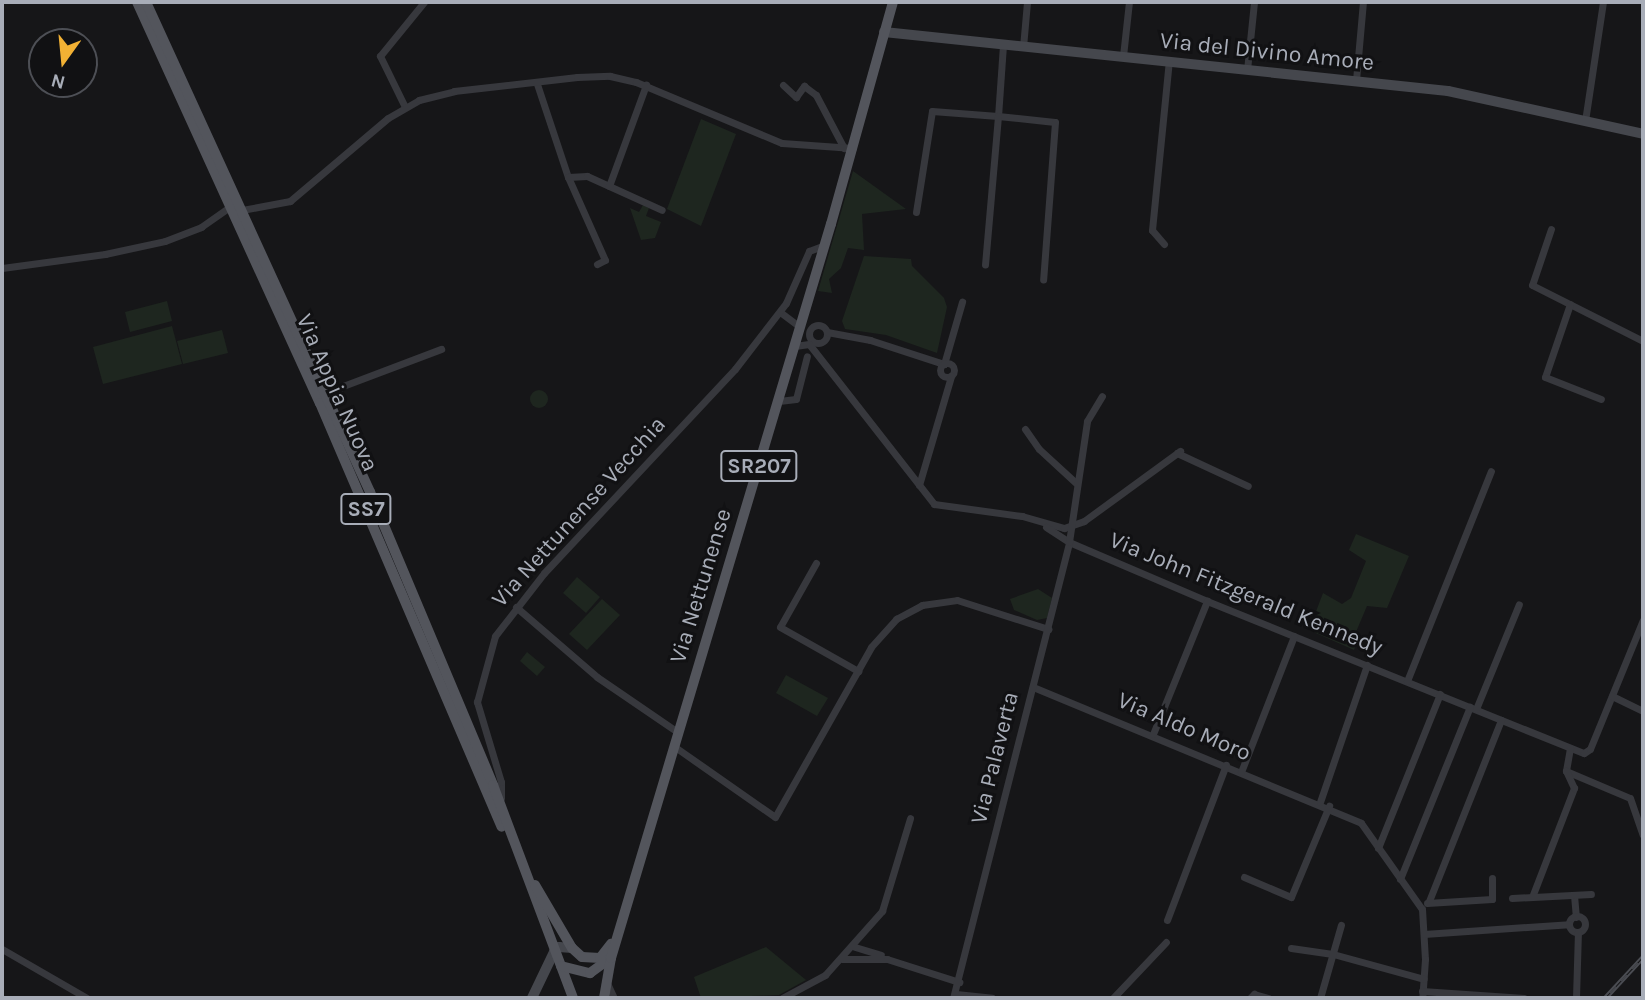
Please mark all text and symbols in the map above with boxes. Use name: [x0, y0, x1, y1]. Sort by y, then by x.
street label: Via del Divino Amore: [1159, 27, 1375, 77]
north arrow: [28, 28, 98, 98]
text: N: [49, 69, 68, 94]
street label: Via Appia Nuova: [290, 310, 384, 476]
street label: Via Nettunense Vecchia: [486, 411, 672, 613]
road number: SR207: [719, 448, 799, 484]
road number: SS7: [340, 491, 392, 526]
street label: Via Nettunense: [664, 505, 738, 667]
street label: Via John Fitzgerald Kennedy: [1105, 526, 1387, 662]
street label: Via Aldo Moro: [1113, 687, 1255, 767]
street label: Via Palaverta: [965, 689, 1025, 827]

